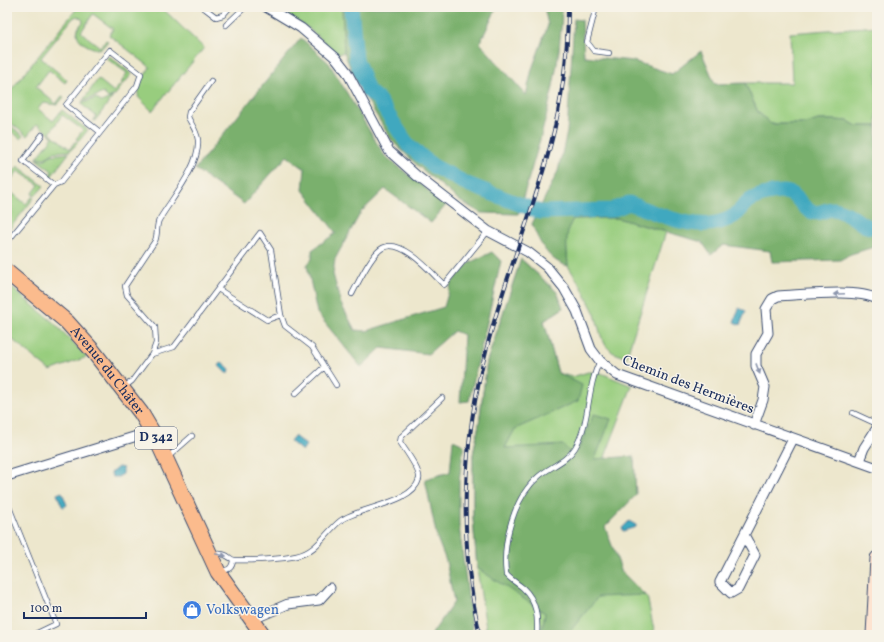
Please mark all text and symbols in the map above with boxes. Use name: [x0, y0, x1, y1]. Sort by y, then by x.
one-way arrow: [832, 291, 845, 297]
street label: Avenue du Châter: [66, 322, 149, 419]
street label: Chemin des Hermières: [619, 351, 757, 419]
one-way arrow: [755, 364, 761, 376]
road number: D 342: [135, 427, 177, 449]
one-way arrow: [215, 553, 228, 559]
scale bar: [24, 594, 146, 620]
shop icon: Volkswagen: [181, 599, 203, 621]
text: 100 m: [30, 601, 63, 617]
place label: Volkswagen: [206, 601, 279, 620]

